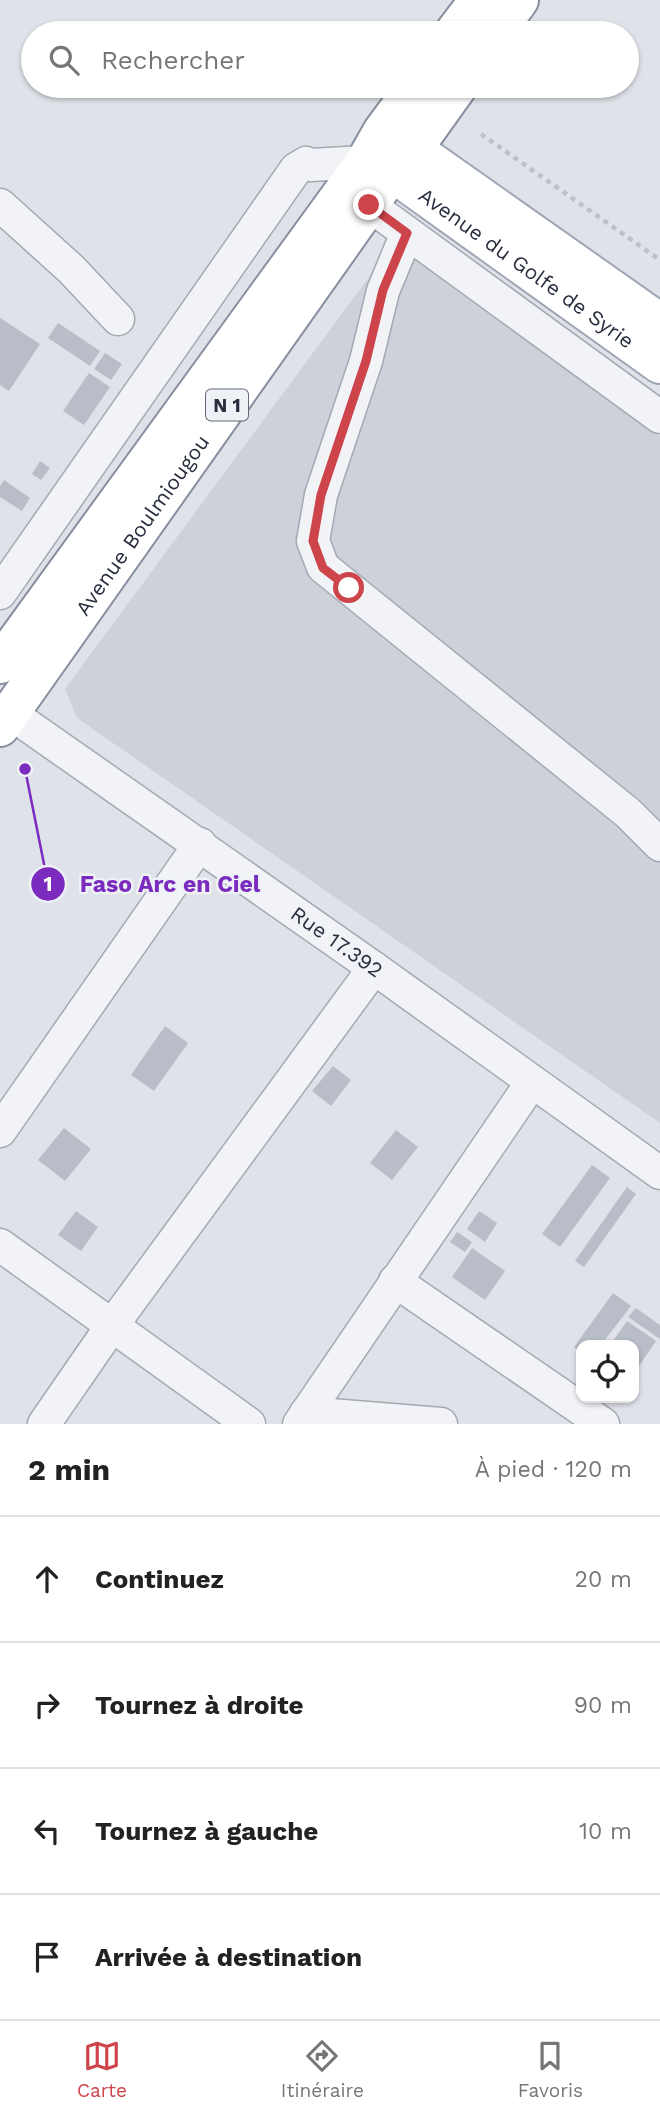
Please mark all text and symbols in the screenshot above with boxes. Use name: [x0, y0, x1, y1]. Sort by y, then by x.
search box: [21, 21, 639, 98]
icon: search: [45, 41, 83, 79]
text: Rechercher: [101, 45, 245, 75]
street label: Avenue du Golfe de Syrie: [414, 182, 639, 353]
route end: [353, 189, 384, 220]
road number: N 1: [206, 390, 248, 420]
street label: Avenue Boulmiougou: [70, 430, 214, 620]
route start: [333, 572, 364, 603]
callout: Faso Arc en Ciel: [31, 862, 275, 906]
text: 1: [43, 871, 53, 896]
text: Faso Arc en Ciel: [80, 871, 261, 898]
street label: Rue 17.392: [286, 901, 388, 982]
map controls: [576, 1340, 639, 1403]
button: locate: [576, 1340, 639, 1403]
text: 2 min: [28, 1452, 110, 1487]
text: À pied · 120 m: [475, 1456, 632, 1483]
icon: ahead: [28, 1560, 66, 1598]
text: Continuez: [95, 1564, 224, 1594]
text: 20 m: [575, 1566, 632, 1593]
icon: right: [28, 1686, 66, 1724]
text: Tournez à droite: [95, 1690, 304, 1720]
text: 90 m: [574, 1692, 632, 1719]
icon: left: [28, 1812, 66, 1850]
text: Tournez à gauche: [95, 1816, 318, 1846]
text: 10 m: [579, 1818, 632, 1845]
icon: arrive: [28, 1938, 66, 1976]
text: Arrivée à destination: [95, 1942, 362, 1972]
tab: Carte: [77, 2037, 127, 2102]
tab: Itinéraire: [281, 2037, 364, 2102]
tab: Favoris: [518, 2037, 583, 2102]

